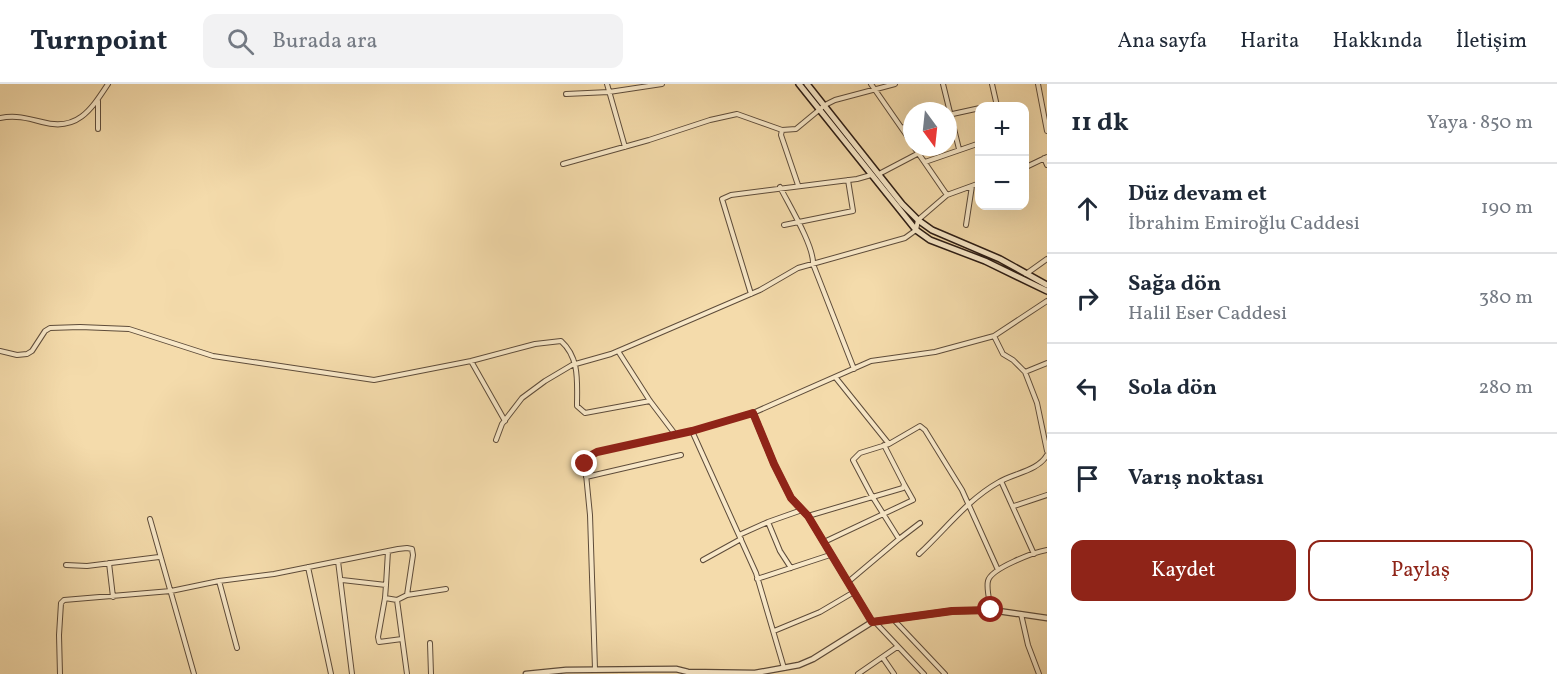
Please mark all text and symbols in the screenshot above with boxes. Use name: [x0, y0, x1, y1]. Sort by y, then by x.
search box: [203, 14, 623, 68]
text: Turnpoint: [30, 22, 167, 61]
icon: search: [224, 25, 257, 58]
text: Burada ara: [272, 26, 377, 57]
text: Ana sayfa: [1117, 27, 1207, 56]
text: Harita: [1240, 27, 1299, 56]
text: Hakkında: [1332, 27, 1423, 56]
text: İletişim: [1456, 27, 1527, 56]
north arrow: [903, 102, 957, 156]
map controls: [975, 102, 1029, 210]
button: +: [975, 102, 1029, 156]
text: 11 dk: [1071, 105, 1129, 141]
text: Yaya · 850 m: [1427, 109, 1533, 137]
button: −: [975, 156, 1029, 210]
text: Düz devam et: [1128, 179, 1267, 210]
icon: ahead: [1071, 192, 1104, 225]
text: 190 m: [1481, 194, 1533, 222]
text: İbrahim Emiroğlu Caddesi: [1128, 210, 1360, 238]
text: Sağa dön: [1128, 269, 1221, 300]
icon: right: [1071, 282, 1104, 315]
text: 380 m: [1479, 284, 1533, 312]
text: Halil Eser Caddesi: [1128, 300, 1287, 328]
icon: left: [1071, 372, 1104, 405]
text: Sola dön: [1128, 373, 1217, 404]
text: 280 m: [1478, 374, 1533, 402]
route end: [571, 450, 597, 476]
icon: arrive: [1071, 462, 1104, 495]
text: Varış noktası: [1128, 463, 1264, 494]
button: Kaydet: [1071, 540, 1296, 601]
button: Paylaş: [1308, 540, 1533, 601]
route start: [977, 596, 1003, 622]

